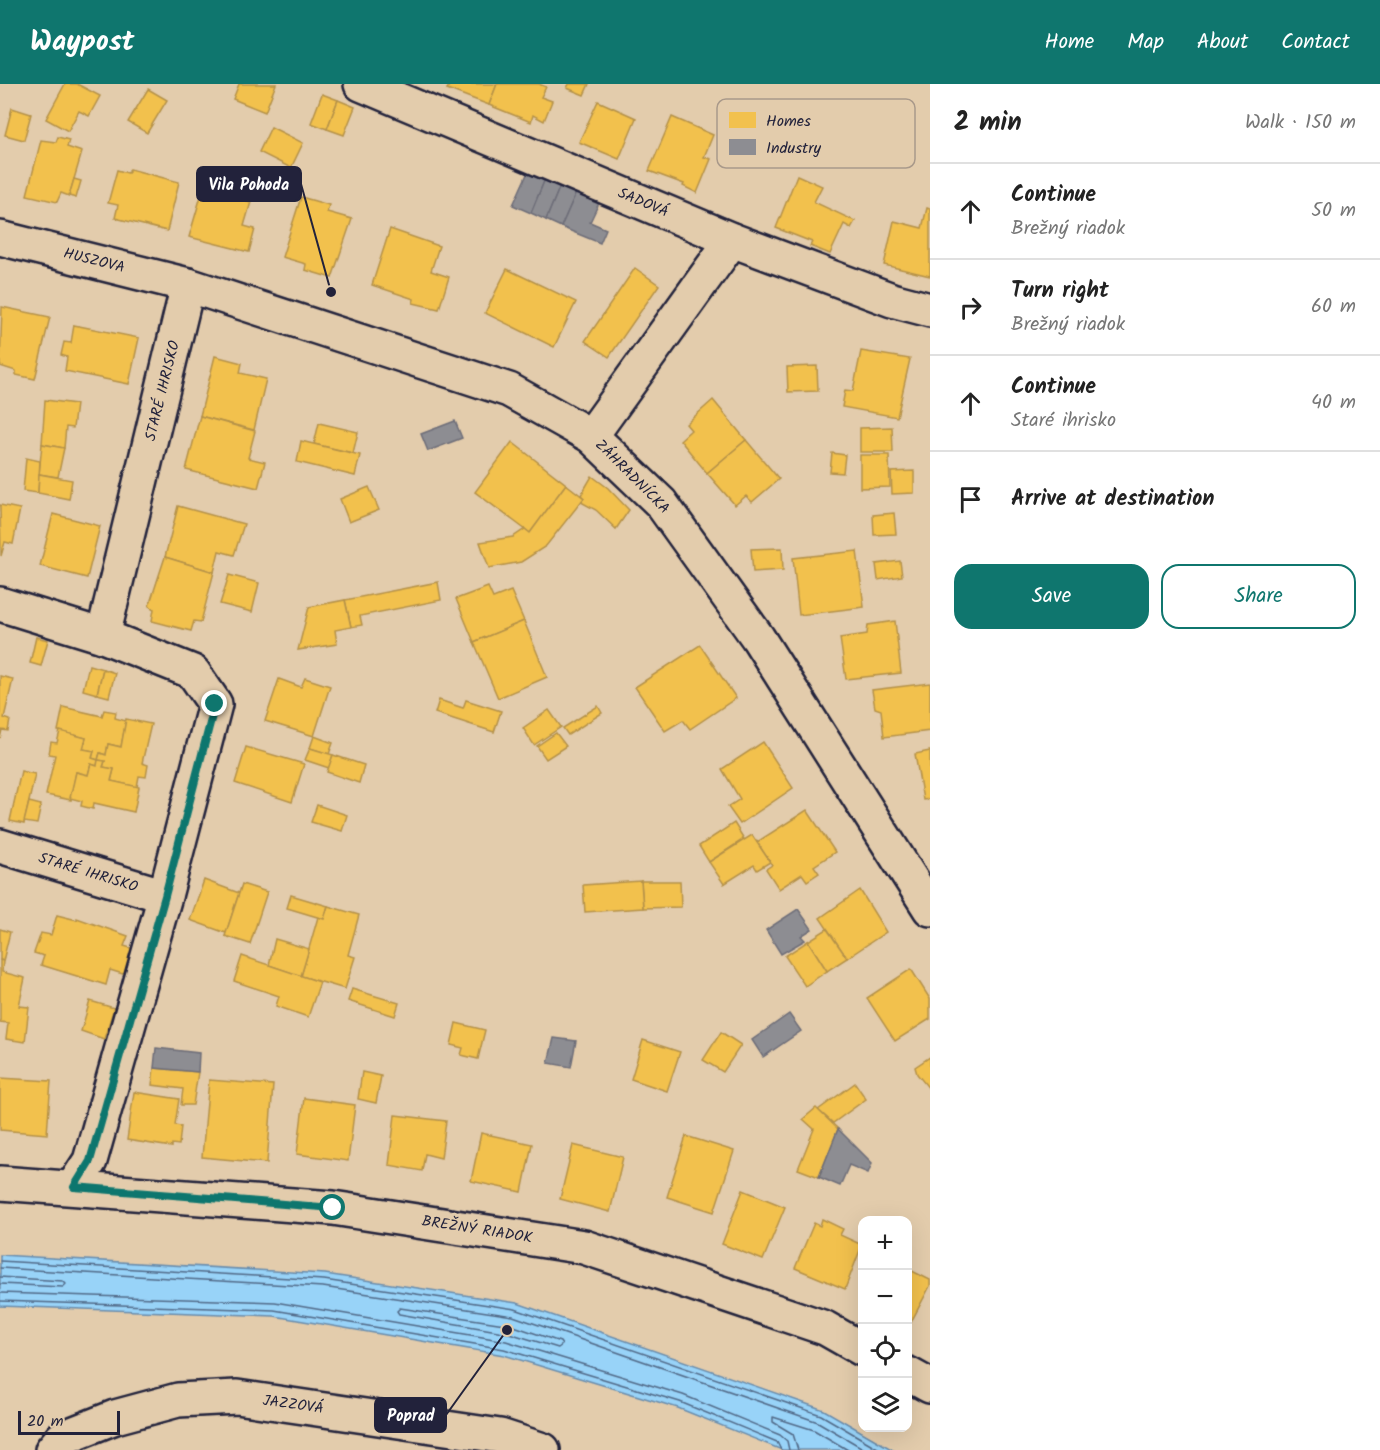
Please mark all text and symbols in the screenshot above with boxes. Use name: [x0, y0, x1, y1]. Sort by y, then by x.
text: Waypost: [30, 20, 134, 65]
text: Home: [1045, 26, 1094, 59]
text: Map: [1127, 26, 1164, 59]
text: About: [1197, 26, 1248, 59]
text: Contact: [1281, 26, 1350, 59]
legend: [717, 99, 915, 168]
text: 2 min: [954, 102, 1022, 144]
text: Walk · 150 m: [1245, 107, 1356, 139]
text: Homes: [766, 109, 811, 134]
text: Industry: [766, 136, 821, 161]
callout: Vila Pohoda: [197, 167, 301, 201]
text: Vila Pohoda: [209, 173, 289, 198]
text: Continue: [1011, 178, 1096, 213]
street label: SADOVÁ: [614, 182, 672, 224]
icon: ahead: [954, 195, 987, 228]
text: 50 m: [1311, 195, 1356, 227]
text: Brežný riadok: [1011, 213, 1125, 245]
street label: HUSZOVA: [61, 242, 127, 280]
text: Turn right: [1011, 274, 1109, 309]
icon: right: [954, 291, 987, 324]
text: 60 m: [1311, 291, 1356, 323]
text: Brežný riadok: [1011, 309, 1125, 341]
street label: STARÉ IHRISKO: [139, 338, 187, 444]
text: Continue: [1011, 370, 1096, 405]
icon: ahead: [954, 387, 987, 420]
text: 40 m: [1311, 387, 1356, 419]
text: Staré ihrisko: [1011, 405, 1116, 437]
street label: ZÁHRADNÍCKA: [589, 434, 675, 520]
text: Arrive at destination: [1011, 482, 1214, 517]
icon: arrive: [954, 483, 987, 516]
button: Save: [954, 564, 1149, 629]
button: Share: [1161, 564, 1356, 629]
route end: [201, 690, 227, 716]
street label: STARÉ IHRISKO: [35, 846, 141, 900]
route start: [319, 1194, 345, 1220]
street label: BREŽNÝ RIADOK: [420, 1209, 534, 1251]
map controls: [858, 1216, 912, 1432]
button: +: [858, 1216, 912, 1270]
button: −: [858, 1270, 912, 1324]
button: locate: [858, 1324, 912, 1378]
button: layers: [858, 1378, 912, 1432]
street label: JAZZOVÁ: [261, 1389, 325, 1421]
callout: Poprad: [375, 1398, 446, 1432]
text: Poprad: [387, 1404, 435, 1429]
scale bar: [18, 1408, 120, 1436]
text: 20 m: [27, 1409, 63, 1434]

